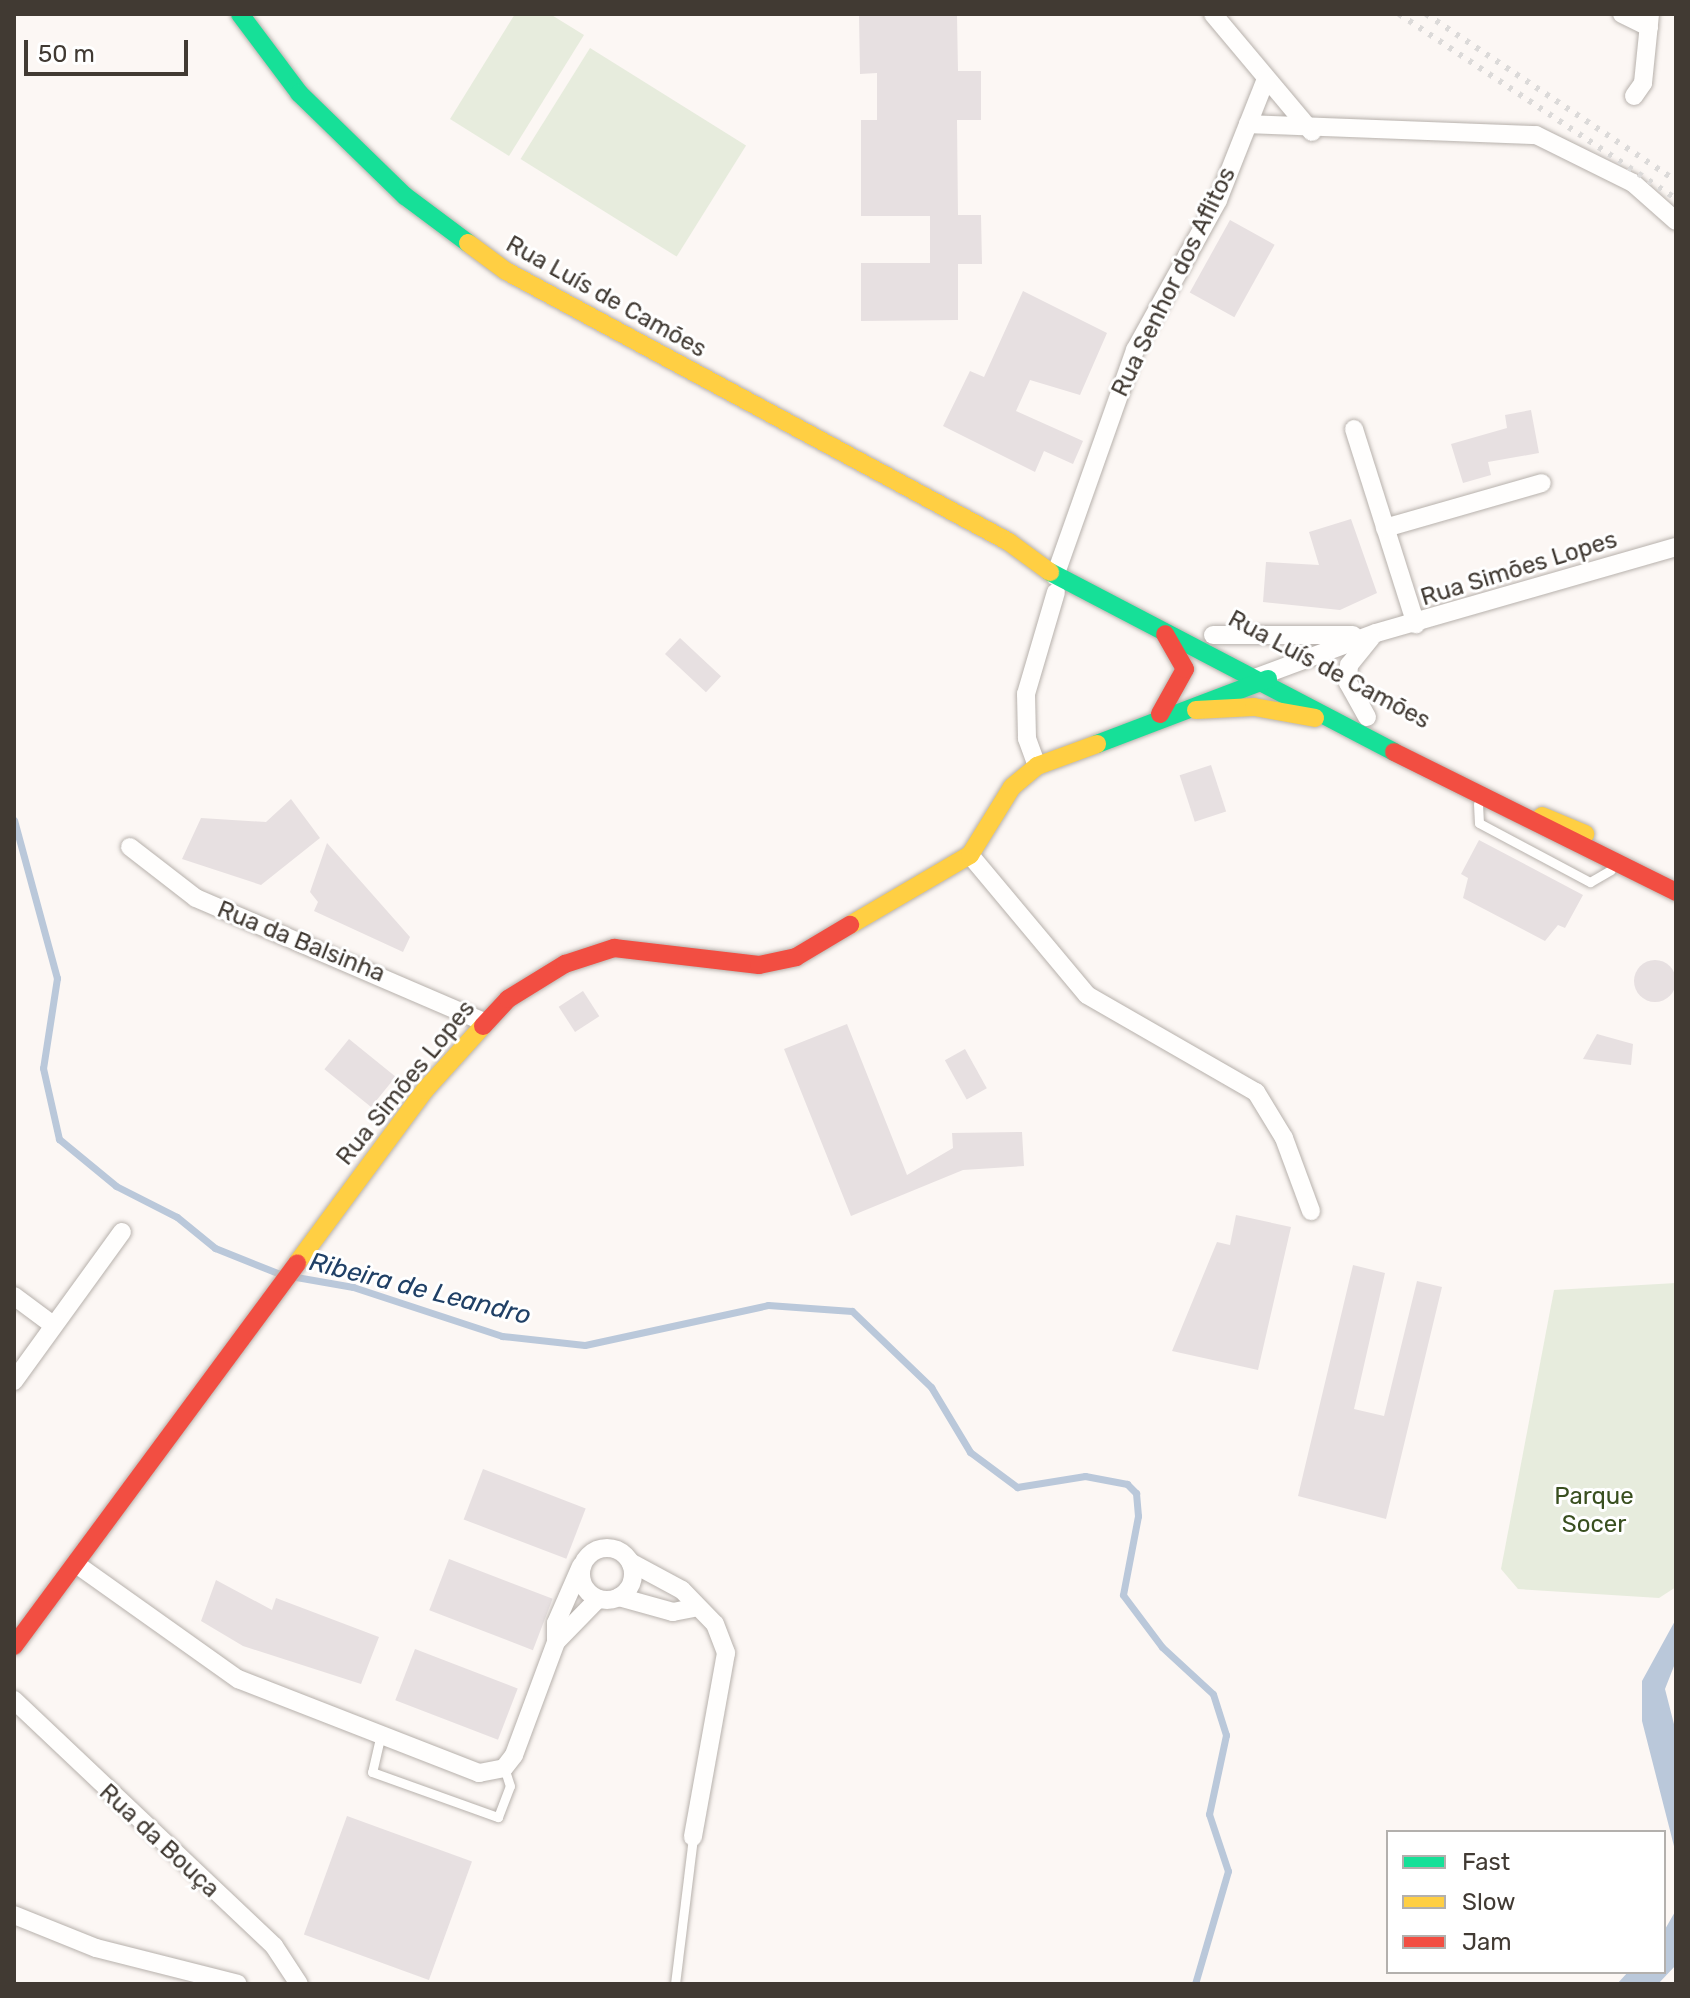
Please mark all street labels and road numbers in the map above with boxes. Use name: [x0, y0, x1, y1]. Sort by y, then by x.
street label: Rua Senhor dos Aflitos: [1106, 162, 1242, 402]
street label: Rua Luís de Camões: [501, 230, 711, 364]
street label: Rua Simões Lopes: [1417, 525, 1621, 613]
street label: Rua Luís de Camões: [1223, 605, 1435, 735]
street label: Rua da Balsinha: [213, 895, 389, 989]
street label: Rua Simões Lopes: [331, 995, 481, 1171]
street label: Rua da Bouça: [93, 1778, 225, 1904]

